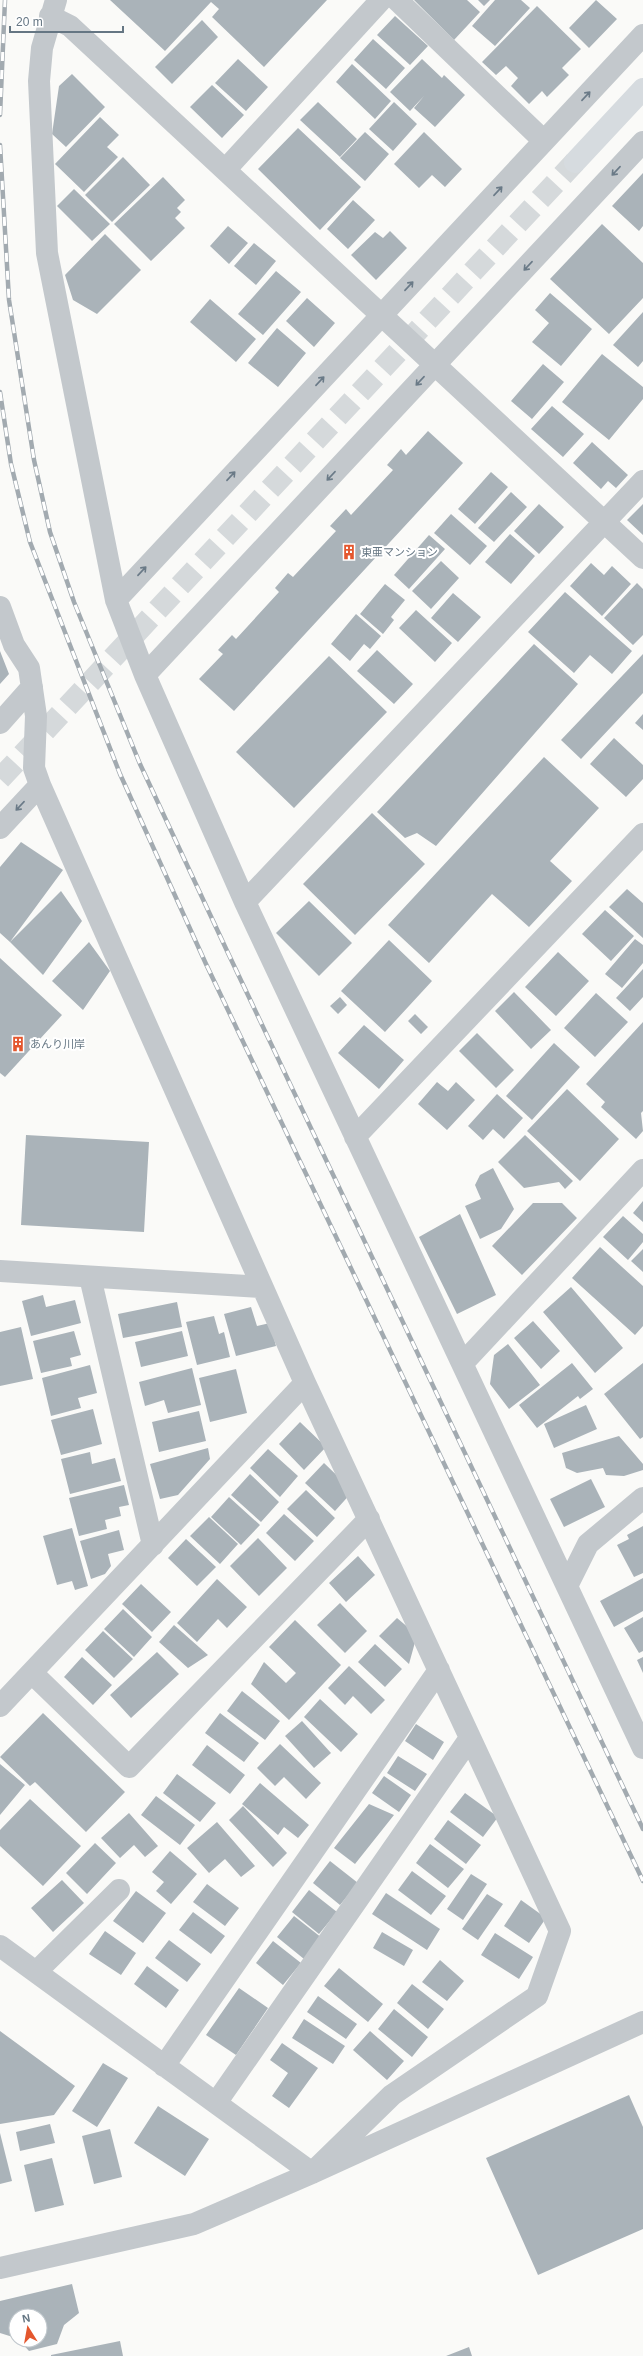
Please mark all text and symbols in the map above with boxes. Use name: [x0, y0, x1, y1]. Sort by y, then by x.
scale bar: [10, 8, 123, 34]
text: 20 m: [16, 15, 43, 29]
one-way arrow: [582, 91, 591, 101]
one-way arrow: [612, 166, 621, 176]
one-way arrow: [493, 186, 503, 196]
one-way arrow: [523, 261, 532, 271]
one-way arrow: [404, 281, 414, 291]
one-way arrow: [315, 376, 324, 386]
one-way arrow: [415, 376, 424, 386]
one-way arrow: [226, 471, 236, 481]
one-way arrow: [326, 471, 336, 481]
building icon: 東亜マンション: [340, 543, 358, 561]
place label: 東亜マンション: [361, 546, 438, 558]
one-way arrow: [138, 566, 147, 576]
one-way arrow: [15, 801, 25, 811]
building icon: あんり川岸: [9, 1035, 27, 1053]
place label: あんり川岸: [30, 1038, 85, 1050]
north arrow: [8, 2308, 48, 2348]
text: N: [21, 2312, 31, 2325]

